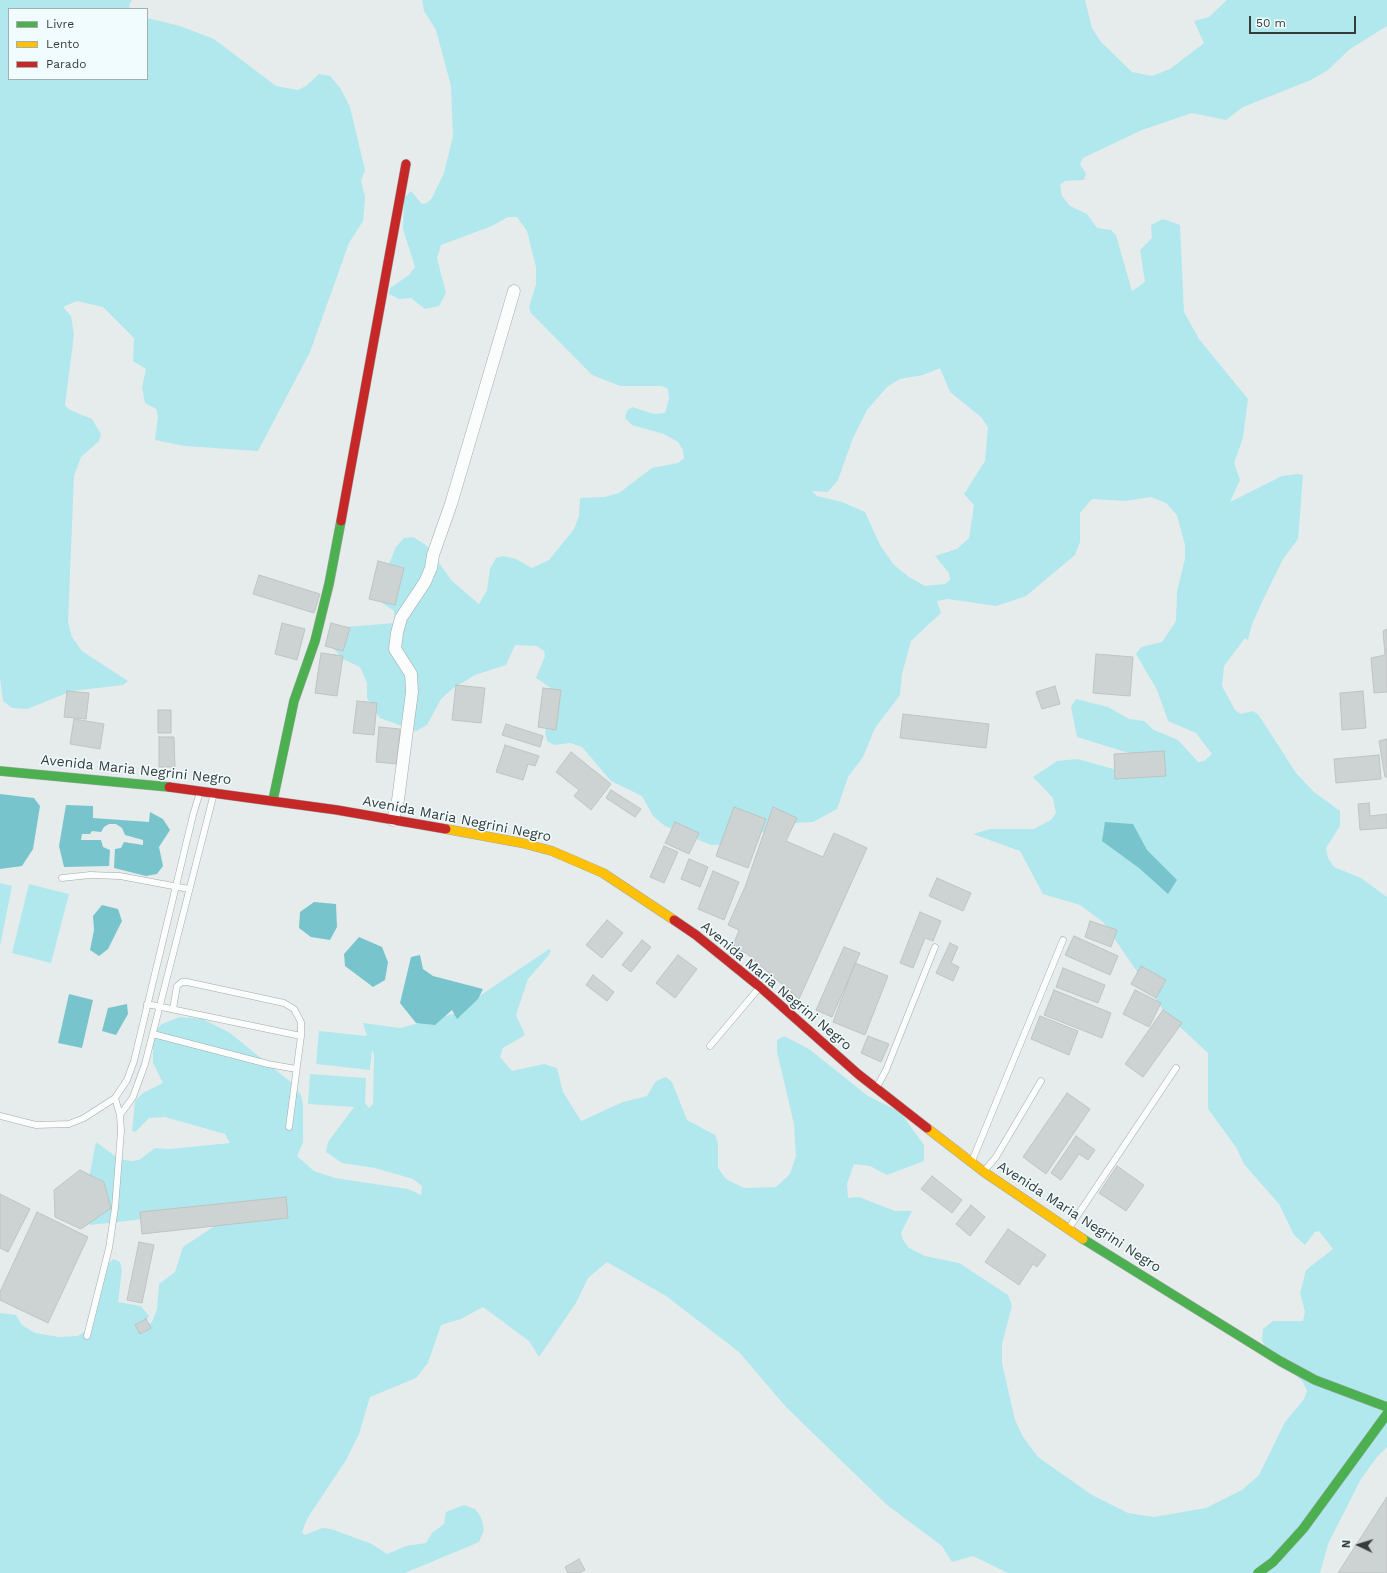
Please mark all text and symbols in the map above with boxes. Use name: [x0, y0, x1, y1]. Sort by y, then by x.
legend: [8, 8, 148, 80]
scale bar: [1251, 8, 1358, 34]
text: 50 m: [1256, 16, 1286, 30]
text: Livre: [46, 17, 74, 31]
text: Lento: [46, 37, 80, 51]
text: Parado: [46, 57, 86, 71]
street label: Avenida Maria Negrini Negro: [40, 752, 232, 788]
street label: Avenida Maria Negrini Negro: [361, 792, 553, 846]
street label: Avenida Maria Negrini Negro: [697, 918, 855, 1054]
street label: Avenida Maria Negrini Negro: [994, 1158, 1164, 1276]
north arrow: [1339, 1525, 1379, 1565]
text: N: [1340, 1540, 1353, 1549]

